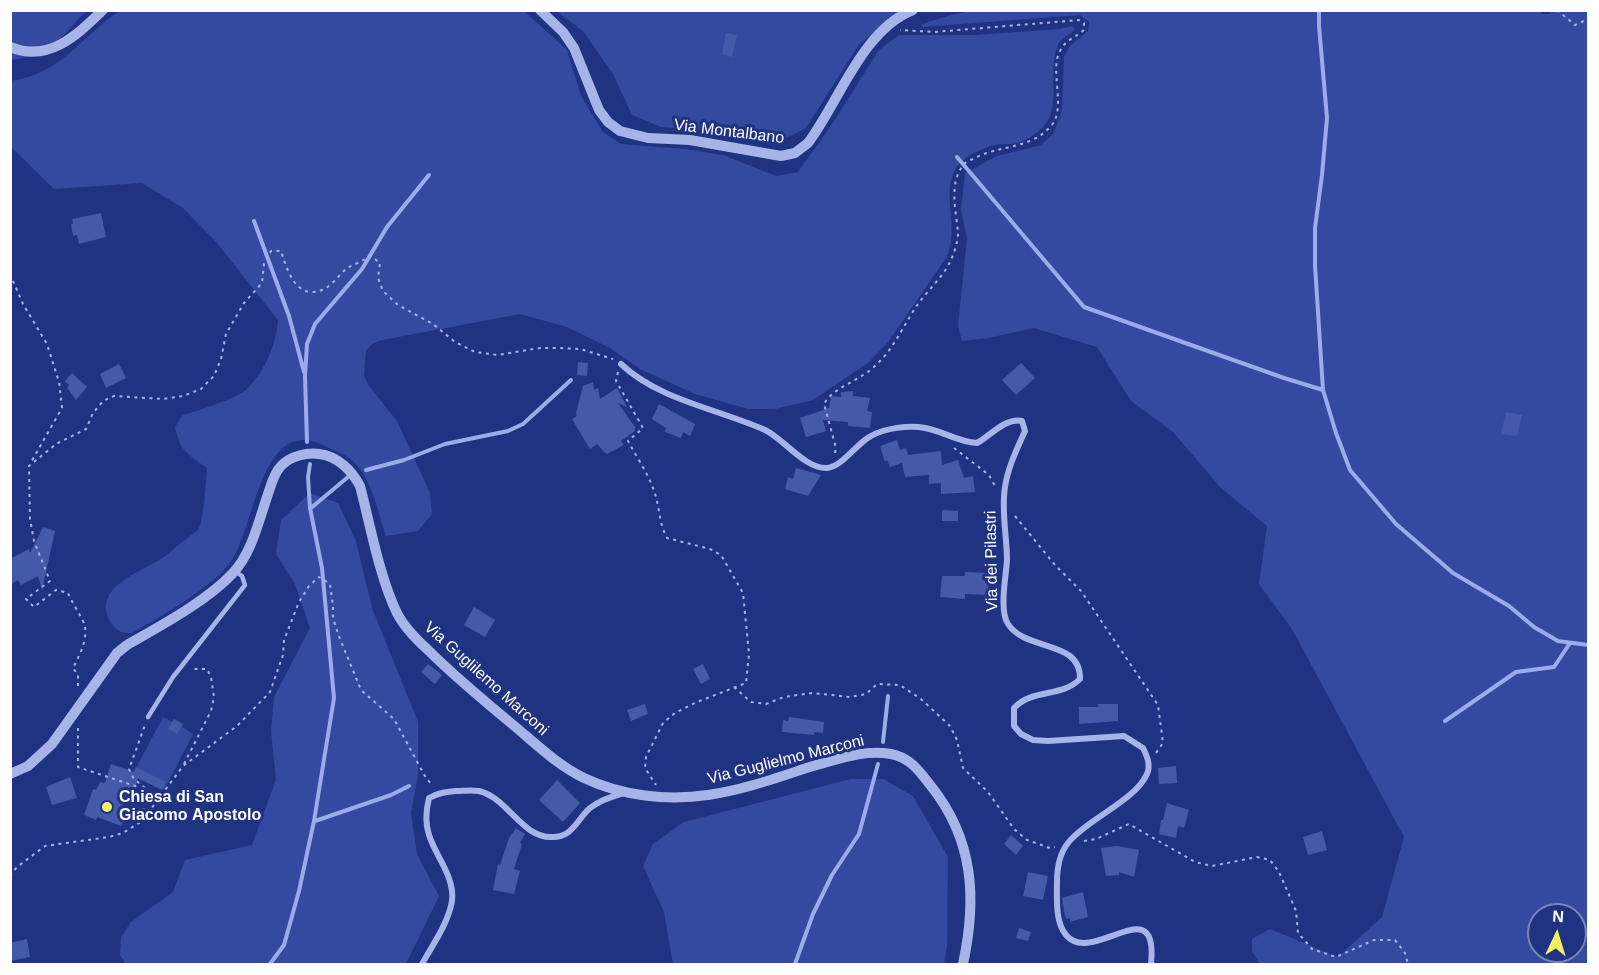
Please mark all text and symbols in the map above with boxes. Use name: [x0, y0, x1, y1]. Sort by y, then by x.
street label: Via Montalbano: [673, 116, 785, 148]
street label: Via dei Pilastri: [982, 510, 1002, 612]
street label: Via Guglilemo Marconi: [420, 618, 552, 740]
street label: Via Guglielmo Marconi: [706, 731, 866, 789]
place label: Chiesa di San Giacomo Apostolo: [119, 788, 261, 826]
marker: Chiesa di San Giacomo Apostolo: [100, 800, 114, 814]
north arrow: [1527, 903, 1587, 963]
text: N: [1552, 908, 1565, 925]

